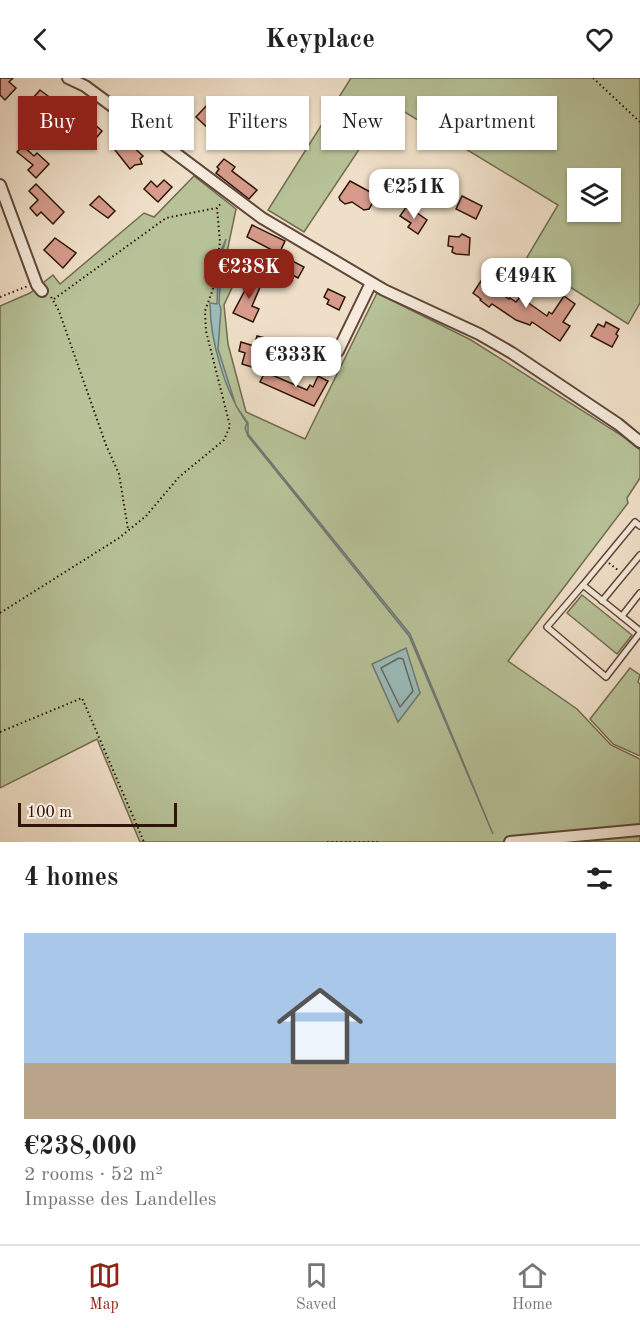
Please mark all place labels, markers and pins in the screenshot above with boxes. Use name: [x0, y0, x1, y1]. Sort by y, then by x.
pin: €251K: [372, 169, 456, 220]
pin: €238K: [207, 249, 291, 300]
pin: €494K: [484, 258, 568, 309]
pin: €333K: [254, 337, 338, 388]

